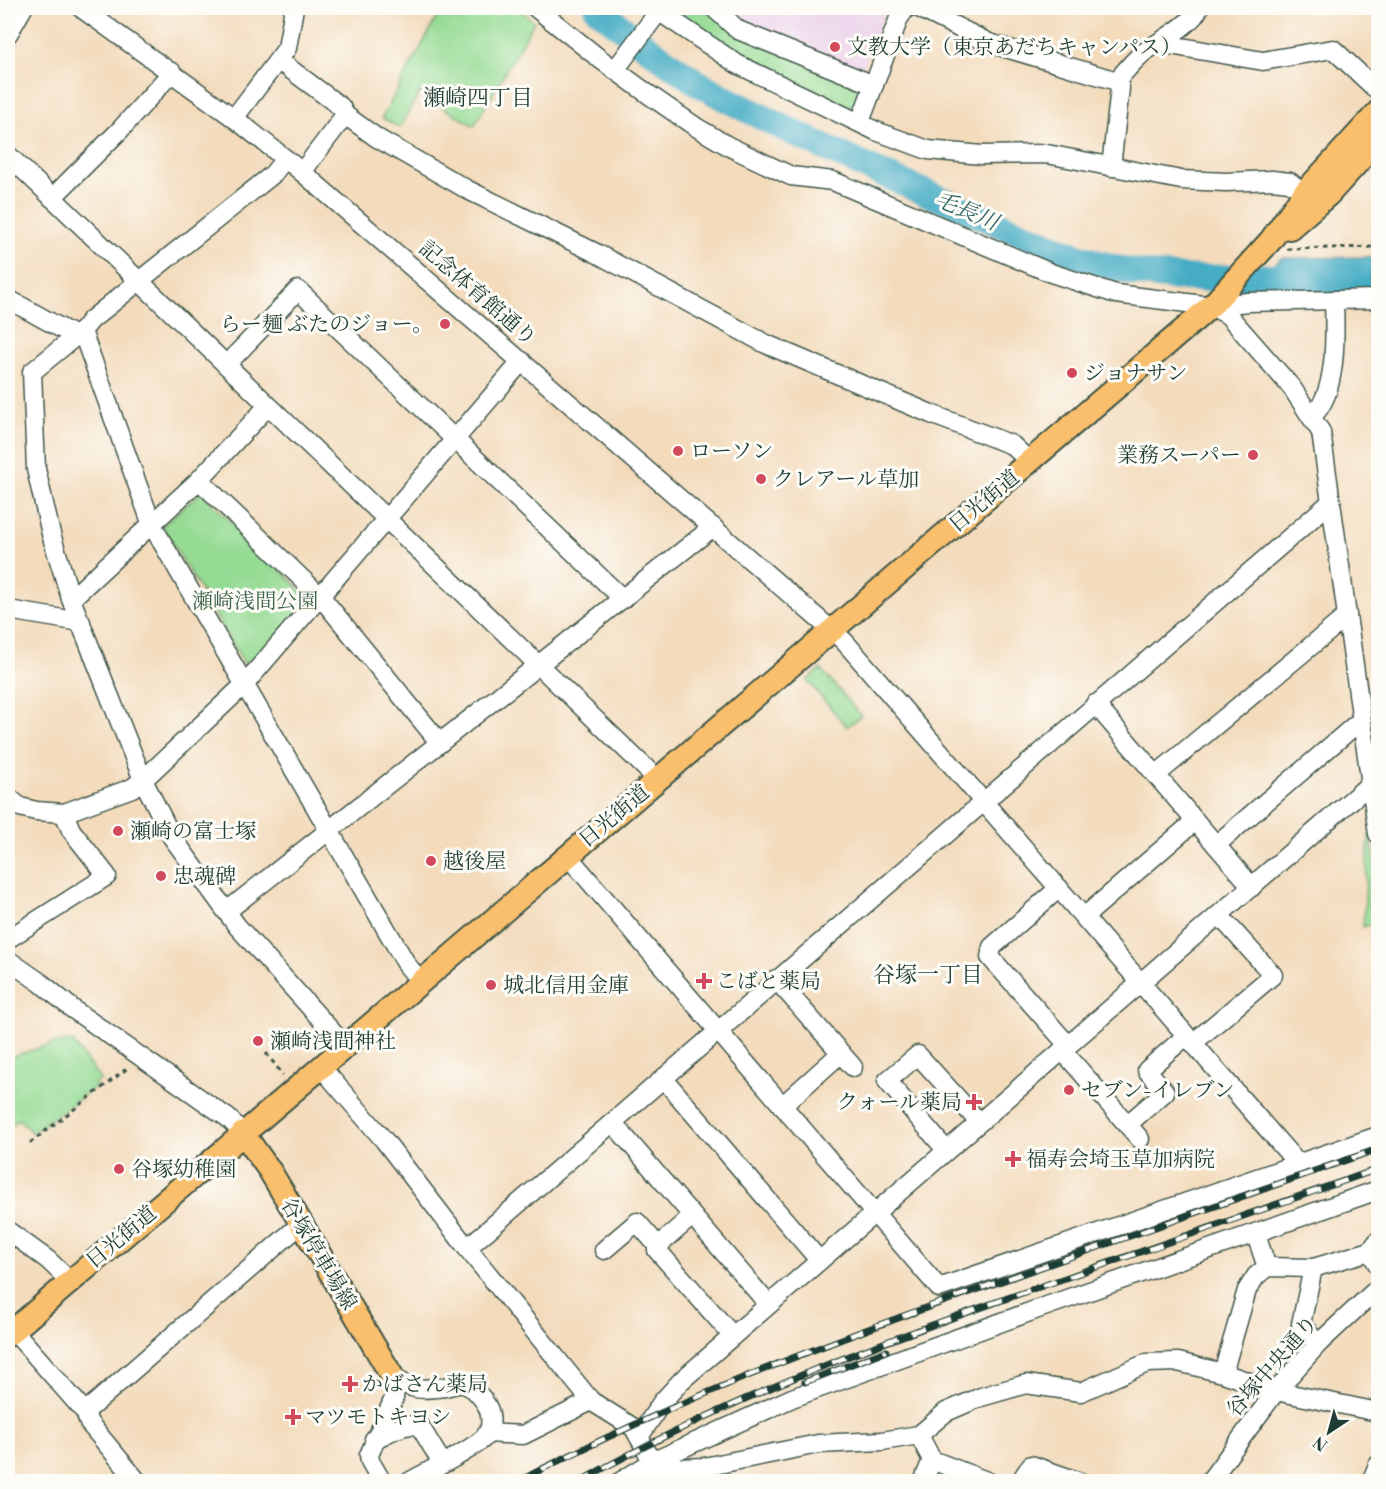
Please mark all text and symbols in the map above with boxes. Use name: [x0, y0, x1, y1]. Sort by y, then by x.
place label: 文教大学（東京あだちキャンパス）: [847, 35, 1182, 61]
marker: 文教大学（東京あだちキャンパス）: [828, 40, 842, 54]
district label: 瀬崎四丁目: [423, 85, 533, 112]
water label: 毛長川: [931, 186, 1004, 237]
street label: 記念体育館通り: [413, 236, 541, 352]
place label: らー麺 ぶたのジョー。: [220, 312, 433, 338]
marker: らー麺 ぶたのジョー。: [438, 317, 452, 331]
place label: ジョナサン: [1084, 361, 1188, 387]
marker: ジョナサン: [1065, 366, 1079, 380]
place label: ローソン: [690, 439, 773, 465]
place label: 業務スーパー: [1117, 443, 1241, 469]
marker: ローソン: [671, 444, 685, 458]
marker: 業務スーパー: [1246, 448, 1260, 462]
street label: 日光街道: [944, 465, 1025, 539]
place label: クレアール草加: [773, 467, 919, 493]
marker: クレアール草加: [754, 472, 768, 486]
park label: 瀬崎浅間公園: [192, 589, 318, 615]
street label: 日光街道: [574, 780, 655, 854]
place label: 瀬崎の富士塚: [130, 819, 256, 845]
marker: 瀬崎の富士塚: [111, 824, 125, 838]
place label: 越後屋: [443, 849, 506, 875]
marker: 越後屋: [424, 854, 438, 868]
place label: 忠魂碑: [173, 864, 236, 890]
marker: 忠魂碑: [154, 869, 168, 883]
district label: 谷塚一丁目: [873, 962, 983, 989]
place label: こばと薬局: [716, 969, 821, 995]
place label: 城北信用金庫: [503, 973, 629, 999]
marker: こばと薬局: [697, 974, 711, 988]
marker: 城北信用金庫: [484, 978, 498, 992]
place label: 瀬崎浅間神社: [270, 1029, 396, 1055]
marker: 瀬崎浅間神社: [251, 1034, 265, 1048]
place label: セブン-イレブン: [1081, 1078, 1235, 1104]
marker: セブン-イレブン: [1062, 1083, 1076, 1097]
place label: クォール薬局: [837, 1090, 962, 1116]
marker: クォール薬局: [967, 1095, 981, 1109]
place label: 福寿会埼玉草加病院: [1026, 1147, 1215, 1173]
marker: 福寿会埼玉草加病院: [1004, 1150, 1022, 1168]
place label: 谷塚幼稚園: [131, 1157, 236, 1183]
marker: 谷塚幼稚園: [112, 1162, 126, 1176]
street label: 谷塚停車場線: [275, 1194, 362, 1315]
street label: 日光街道: [81, 1201, 162, 1275]
street label: 谷塚中央通り: [1222, 1311, 1324, 1423]
place label: かばさん薬局: [362, 1372, 488, 1398]
marker: かばさん薬局: [343, 1377, 357, 1391]
north arrow: [1299, 1402, 1359, 1462]
place label: マツモトキヨシ: [305, 1405, 451, 1431]
marker: マツモトキヨシ: [286, 1410, 300, 1424]
text: N: [1309, 1431, 1332, 1455]

